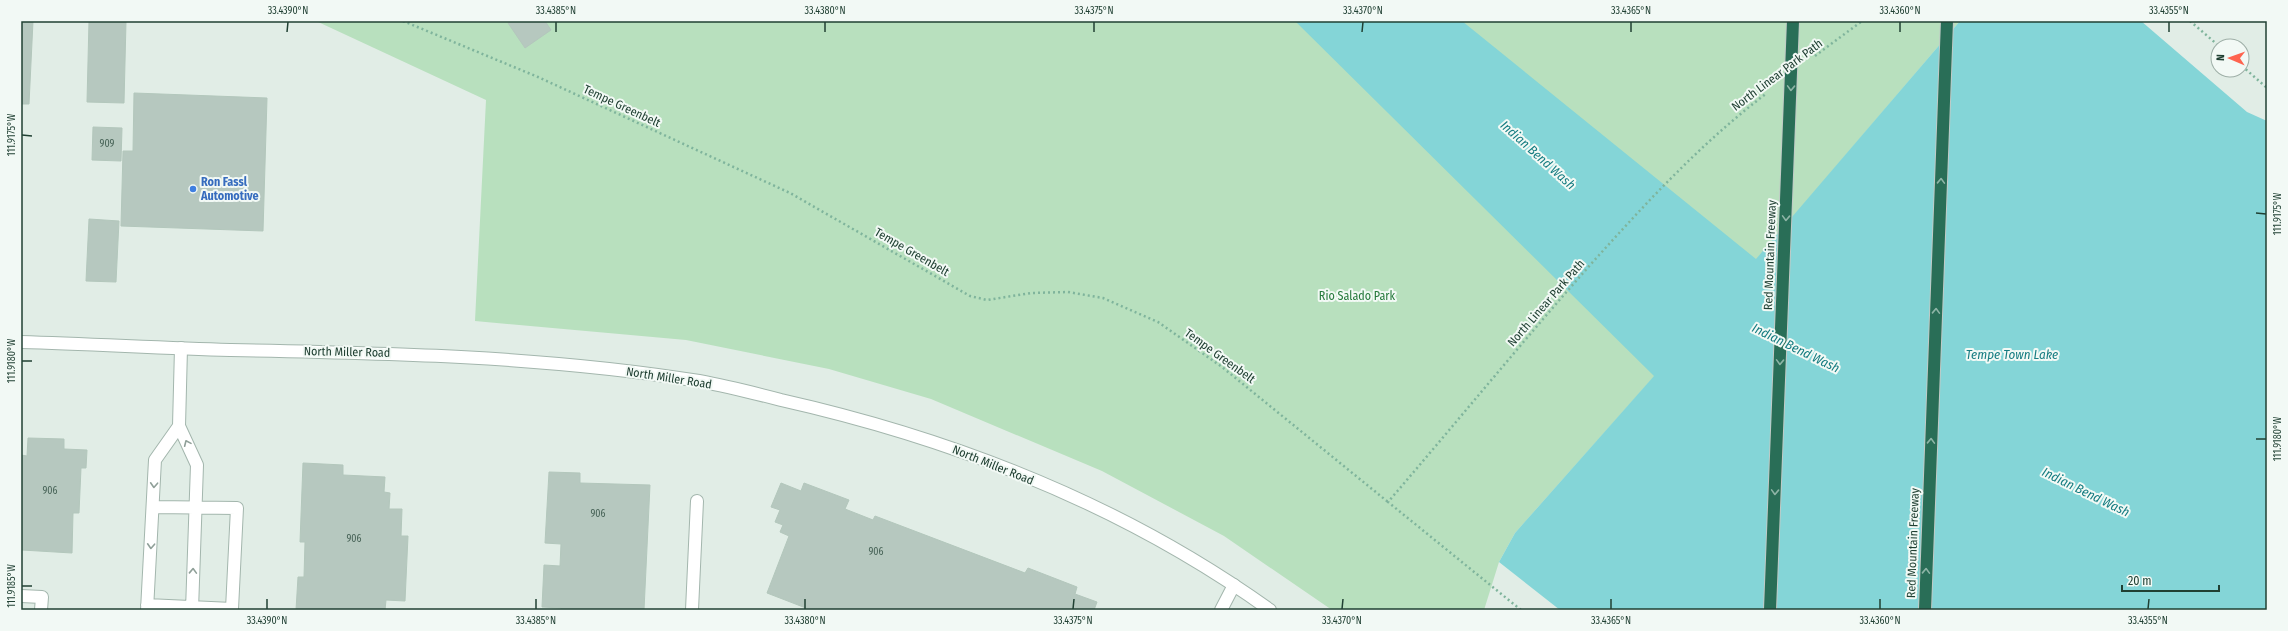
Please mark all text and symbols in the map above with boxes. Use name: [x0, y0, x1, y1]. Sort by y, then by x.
text: 33.4390°N: [268, 5, 308, 17]
text: 33.4385°N: [536, 5, 576, 17]
text: 33.4380°N: [805, 5, 845, 17]
text: 33.4375°N: [1074, 5, 1114, 17]
text: 33.4370°N: [1343, 5, 1383, 17]
text: 33.4365°N: [1611, 5, 1651, 17]
text: 33.4360°N: [1880, 5, 1920, 17]
text: 33.4355°N: [2149, 5, 2189, 17]
street label: North Linear Park Path: [1729, 36, 1825, 114]
north arrow: [2210, 38, 2250, 78]
text: N: [2214, 54, 2227, 61]
street label: Tempe Greenbelt: [581, 82, 663, 130]
one-way arrow: [1787, 85, 1795, 91]
text: 111.9175°W: [6, 113, 18, 156]
water label: Indian Bend Wash: [1497, 117, 1579, 193]
house number: 909: [100, 138, 115, 150]
place label: Ron Fassl Automotive: [200, 175, 259, 203]
one-way arrow: [1937, 178, 1945, 184]
marker: Ron Fassl Automotive: [188, 184, 198, 194]
text: 111.9175°W: [2272, 192, 2284, 235]
street label: Red Mountain Freeway: [1761, 199, 1779, 310]
one-way arrow: [1782, 215, 1790, 221]
street label: Tempe Greenbelt: [872, 225, 952, 279]
street label: North Linear Park Path: [1505, 257, 1587, 349]
park label: Rio Salado Park: [1319, 289, 1396, 303]
one-way arrow: [1932, 308, 1940, 314]
water label: Indian Bend Wash: [1750, 320, 1842, 376]
street label: Tempe Greenbelt: [1182, 326, 1258, 386]
text: 111.9180°W: [6, 338, 18, 383]
street label: North Miller Road: [304, 344, 390, 360]
water label: Tempe Town Lake: [1966, 347, 2058, 362]
one-way arrow: [1776, 359, 1784, 365]
street label: North Miller Road: [625, 364, 713, 392]
text: 111.9180°W: [2272, 416, 2284, 461]
one-way arrow: [1927, 438, 1935, 444]
one-way arrow: [184, 440, 192, 448]
street label: North Miller Road: [950, 442, 1036, 488]
water label: Indian Bend Wash: [2040, 464, 2132, 520]
one-way arrow: [150, 482, 158, 488]
house number: 906: [42, 485, 58, 497]
street label: Red Mountain Freeway: [1904, 487, 1922, 598]
one-way arrow: [1771, 489, 1779, 495]
house number: 906: [590, 508, 606, 520]
house number: 906: [346, 533, 362, 545]
one-way arrow: [146, 543, 155, 549]
house number: 906: [868, 546, 884, 558]
text: 111.9185°W: [6, 564, 18, 608]
scale bar: [2122, 567, 2219, 593]
one-way arrow: [189, 568, 197, 574]
one-way arrow: [1922, 568, 1930, 574]
text: 20 m: [2128, 574, 2152, 588]
text: 33.4390°N: [247, 615, 287, 627]
text: 33.4385°N: [516, 615, 556, 627]
text: 33.4380°N: [785, 615, 825, 627]
text: 33.4375°N: [1053, 615, 1093, 627]
text: 33.4370°N: [1322, 615, 1362, 627]
text: 33.4365°N: [1591, 615, 1631, 627]
text: 33.4360°N: [1860, 615, 1900, 627]
text: 33.4355°N: [2128, 615, 2168, 627]

